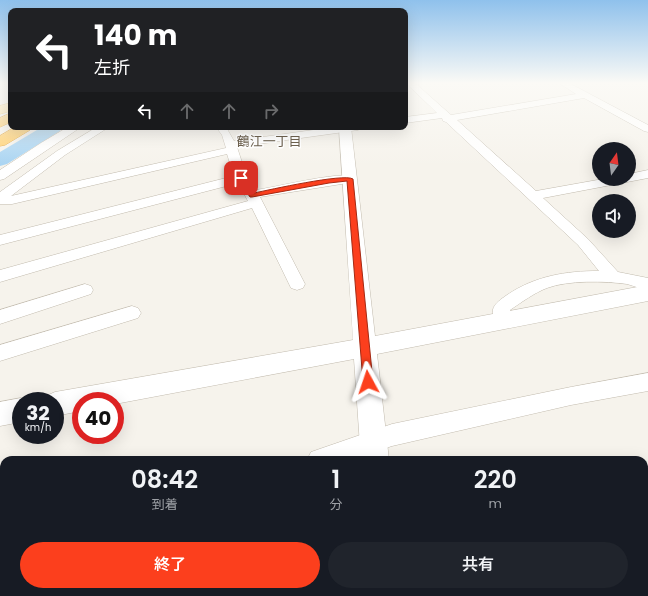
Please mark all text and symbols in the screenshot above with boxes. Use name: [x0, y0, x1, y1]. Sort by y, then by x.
text: 140 m: [94, 16, 177, 55]
icon: left: [28, 24, 80, 76]
text: 左折: [94, 55, 130, 80]
icon: left: [134, 100, 156, 122]
icon: ahead: [176, 100, 198, 122]
icon: ahead: [218, 100, 240, 122]
icon: right: [260, 100, 282, 122]
district label: 鶴江一丁目: [236, 132, 302, 151]
north arrow: [592, 142, 636, 186]
map controls: [592, 142, 636, 238]
pin: [224, 161, 258, 195]
icon: arrive: [230, 167, 252, 189]
button: sound: [592, 194, 636, 238]
position arrow: [347, 361, 389, 403]
speed limit sign: 40: [72, 392, 124, 444]
text: 32: [26, 399, 50, 427]
text: km/h: [25, 420, 51, 435]
text: 08:42: [131, 463, 198, 496]
text: 1: [332, 463, 340, 496]
text: 220: [474, 463, 517, 496]
text: m: [488, 494, 502, 513]
text: 到着: [152, 495, 178, 514]
text: 分: [329, 495, 342, 514]
button: 終了: [20, 542, 320, 588]
button: 共有: [328, 542, 628, 588]

